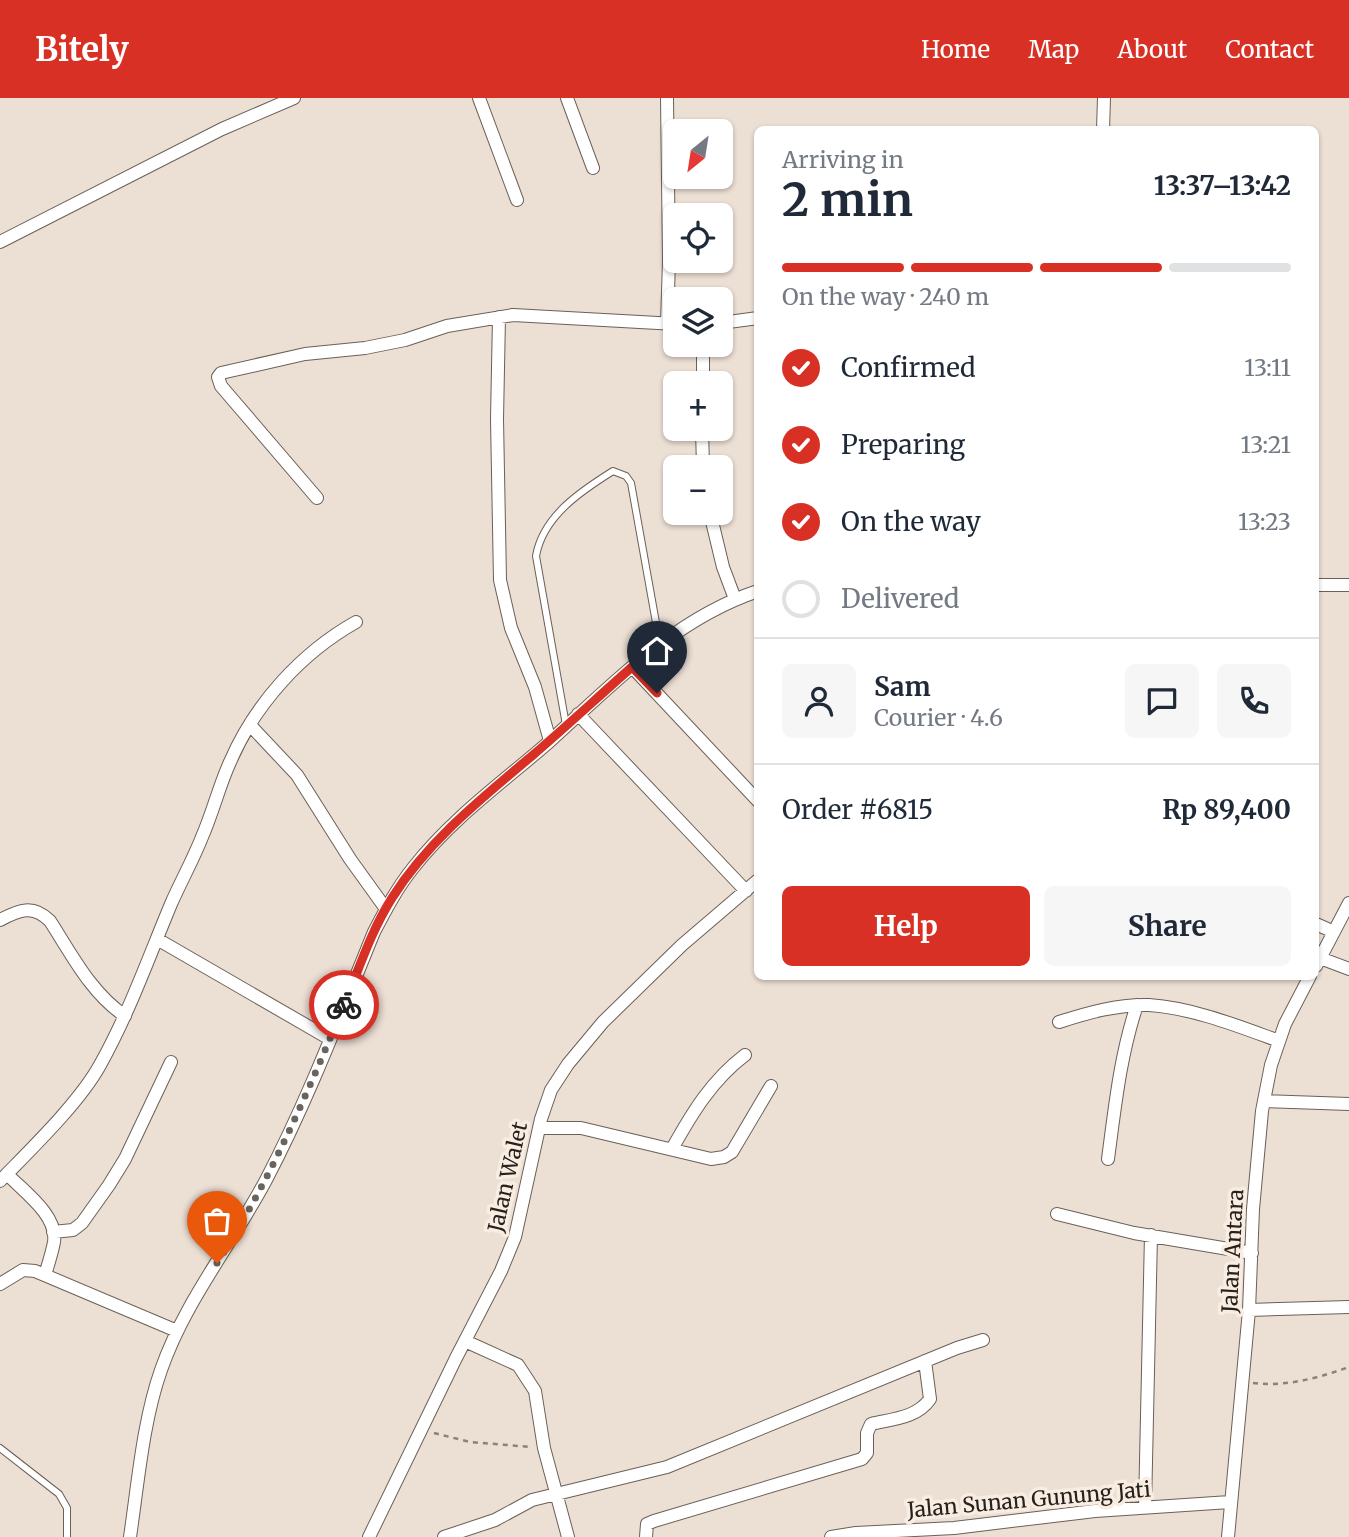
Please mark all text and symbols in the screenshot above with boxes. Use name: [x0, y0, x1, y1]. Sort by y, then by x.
text: Bitely: [35, 29, 129, 70]
text: Home: [921, 34, 990, 65]
text: Map: [1028, 34, 1079, 65]
text: About: [1117, 34, 1187, 65]
text: Contact: [1225, 34, 1314, 65]
north arrow: [663, 119, 733, 189]
map controls: [663, 119, 733, 525]
text: Arriving in: [782, 145, 904, 174]
text: 13:37–13:42: [1154, 169, 1291, 202]
text: 2 min: [782, 171, 913, 229]
button: locate: [663, 203, 733, 273]
text: On the way · 240 m: [782, 282, 989, 311]
button: layers: [663, 287, 733, 357]
icon: check: [782, 349, 820, 387]
text: Confirmed: [841, 351, 976, 384]
text: 13:11: [1244, 353, 1291, 382]
button: +: [663, 371, 733, 441]
icon: check: [782, 426, 820, 464]
text: Preparing: [841, 428, 965, 461]
text: 13:21: [1241, 430, 1291, 459]
button: −: [663, 455, 733, 525]
icon: check: [782, 503, 820, 541]
text: On the way: [841, 505, 981, 538]
text: 13:23: [1238, 507, 1291, 536]
text: Delivered: [841, 582, 960, 615]
pin: [627, 621, 687, 693]
icon: home: [638, 632, 676, 670]
button: person: [782, 664, 856, 738]
button: chat: [1125, 664, 1199, 738]
button: phone: [1217, 664, 1291, 738]
text: Sam: [874, 670, 931, 703]
text: Courier · 4.6: [874, 703, 1003, 732]
text: Order #6815: [782, 793, 933, 826]
text: Rp 89,400: [1162, 793, 1291, 826]
button: Help: [782, 886, 1030, 966]
button: Share: [1044, 886, 1291, 966]
courier: [309, 970, 379, 1040]
icon: bike: [325, 986, 363, 1024]
street label: Jalan Walet: [481, 1119, 533, 1236]
street label: Jalan Antara: [1216, 1188, 1249, 1314]
pin: [187, 1191, 247, 1263]
icon: bag: [198, 1202, 236, 1240]
street label: Jalan Sunan Gunung Jati: [905, 1475, 1152, 1524]

